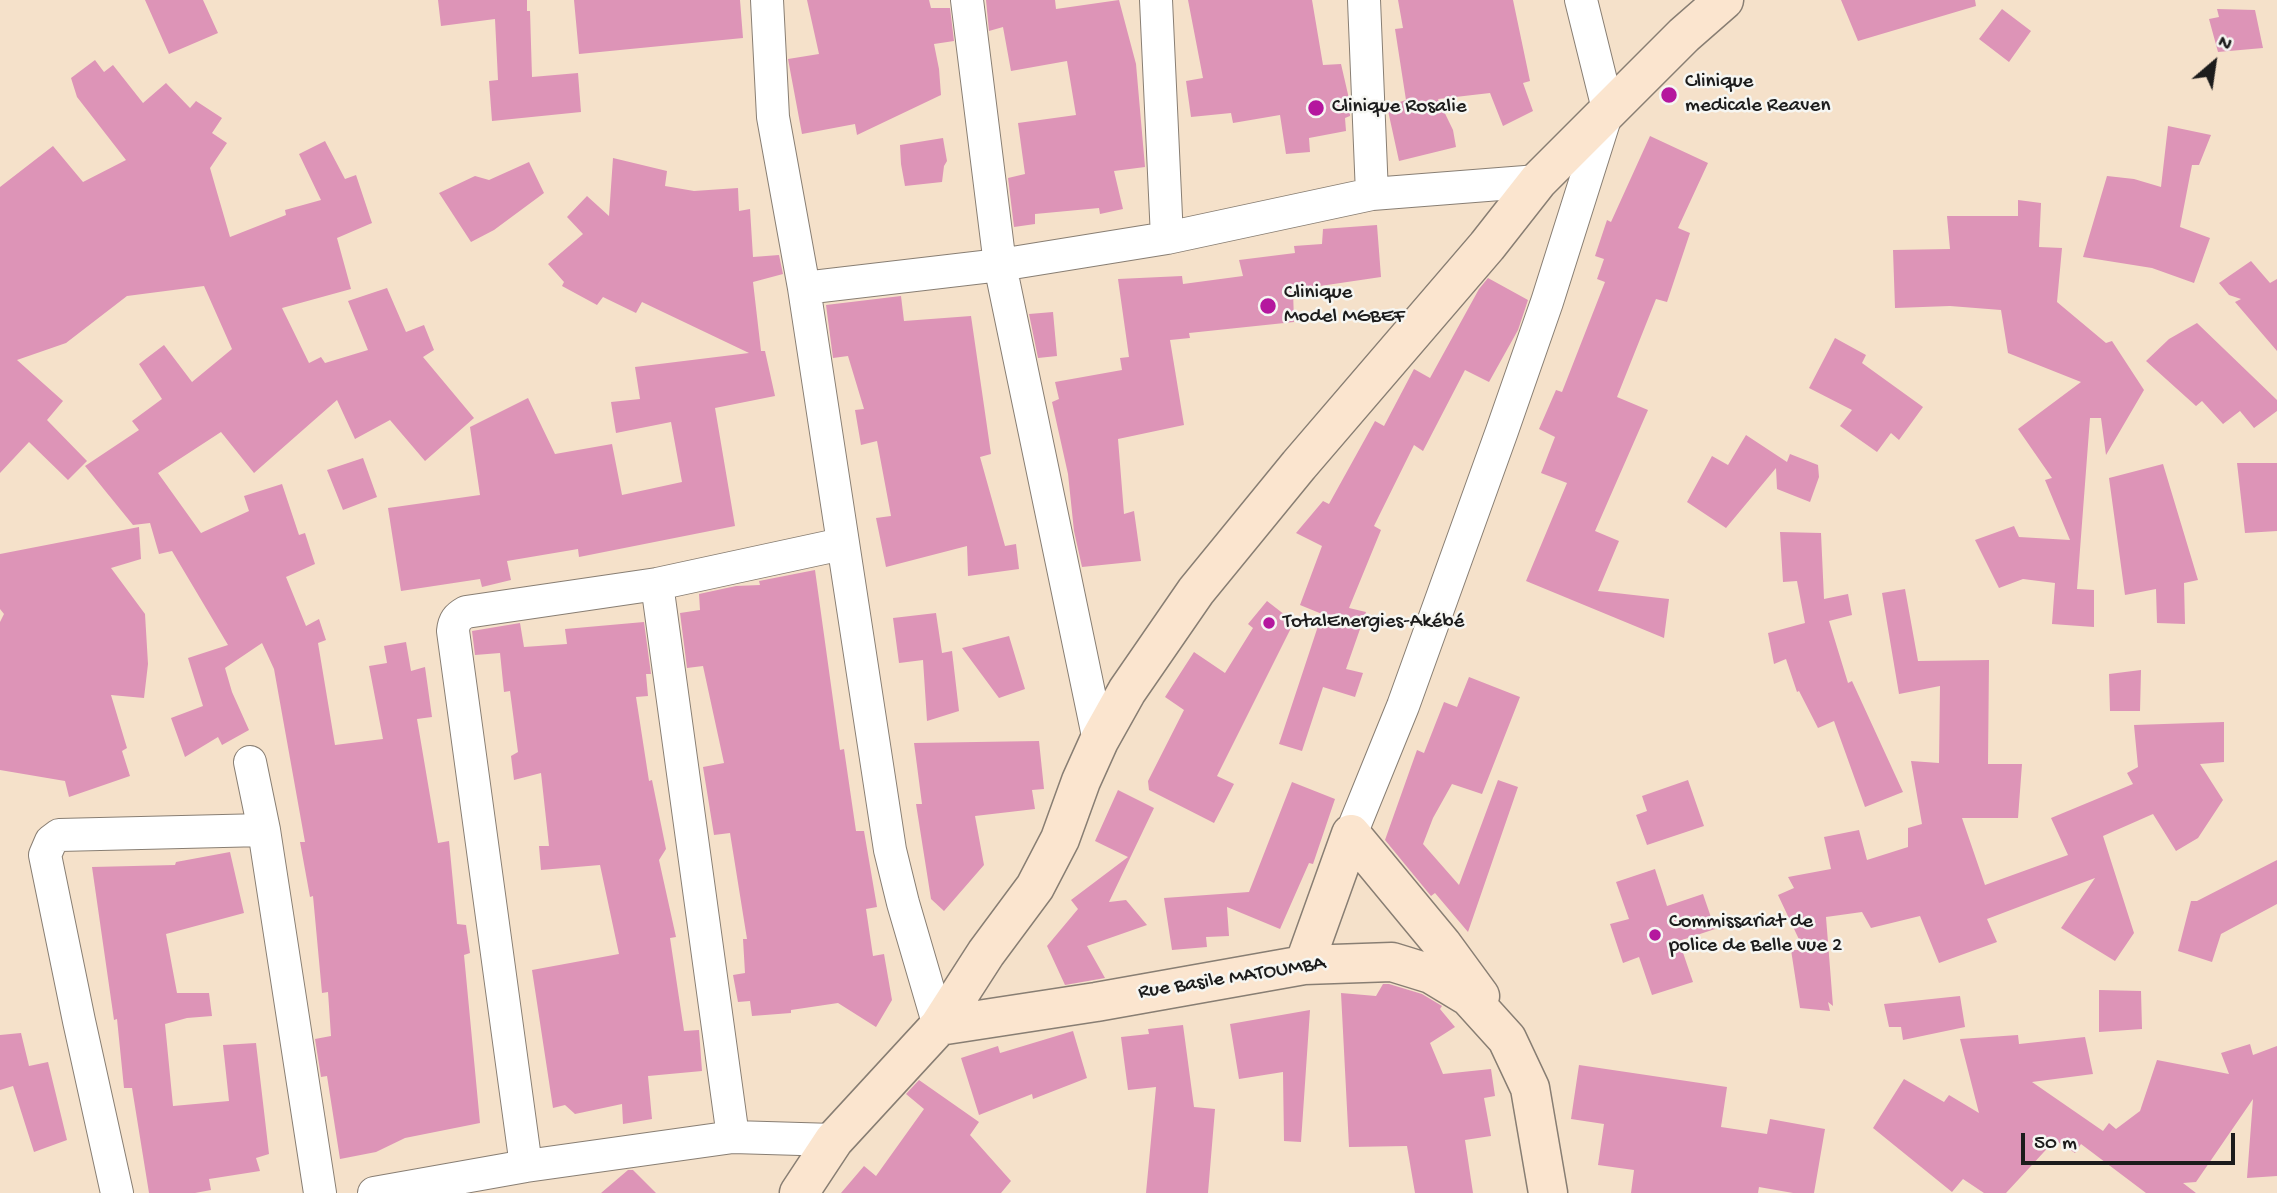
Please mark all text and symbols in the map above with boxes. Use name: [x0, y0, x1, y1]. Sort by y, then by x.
north arrow: [2179, 28, 2249, 98]
text: N: [2213, 31, 2235, 57]
place label: Clinique medicale Reaven: [1685, 70, 1830, 120]
marker: Clinique medicale Reaven: [1659, 85, 1679, 105]
place label: Clinique Rosalie: [1332, 95, 1467, 121]
marker: Clinique Rosalie: [1306, 98, 1326, 118]
place label: Clinique Model MGBEF: [1284, 281, 1405, 331]
marker: Clinique Model MGBEF: [1258, 296, 1278, 316]
place label: TotalEnergies-Akébé: [1283, 610, 1464, 636]
marker: TotalEnergies-Akébé: [1261, 615, 1277, 631]
place label: Commissariat de police de Belle vue 2: [1669, 910, 1842, 960]
marker: Commissariat de police de Belle vue 2: [1647, 927, 1663, 943]
street label: Rue Basile MATOUMBA: [1137, 952, 1327, 1006]
scale bar: [2025, 1120, 2238, 1164]
text: 50 m: [2034, 1132, 2077, 1157]

